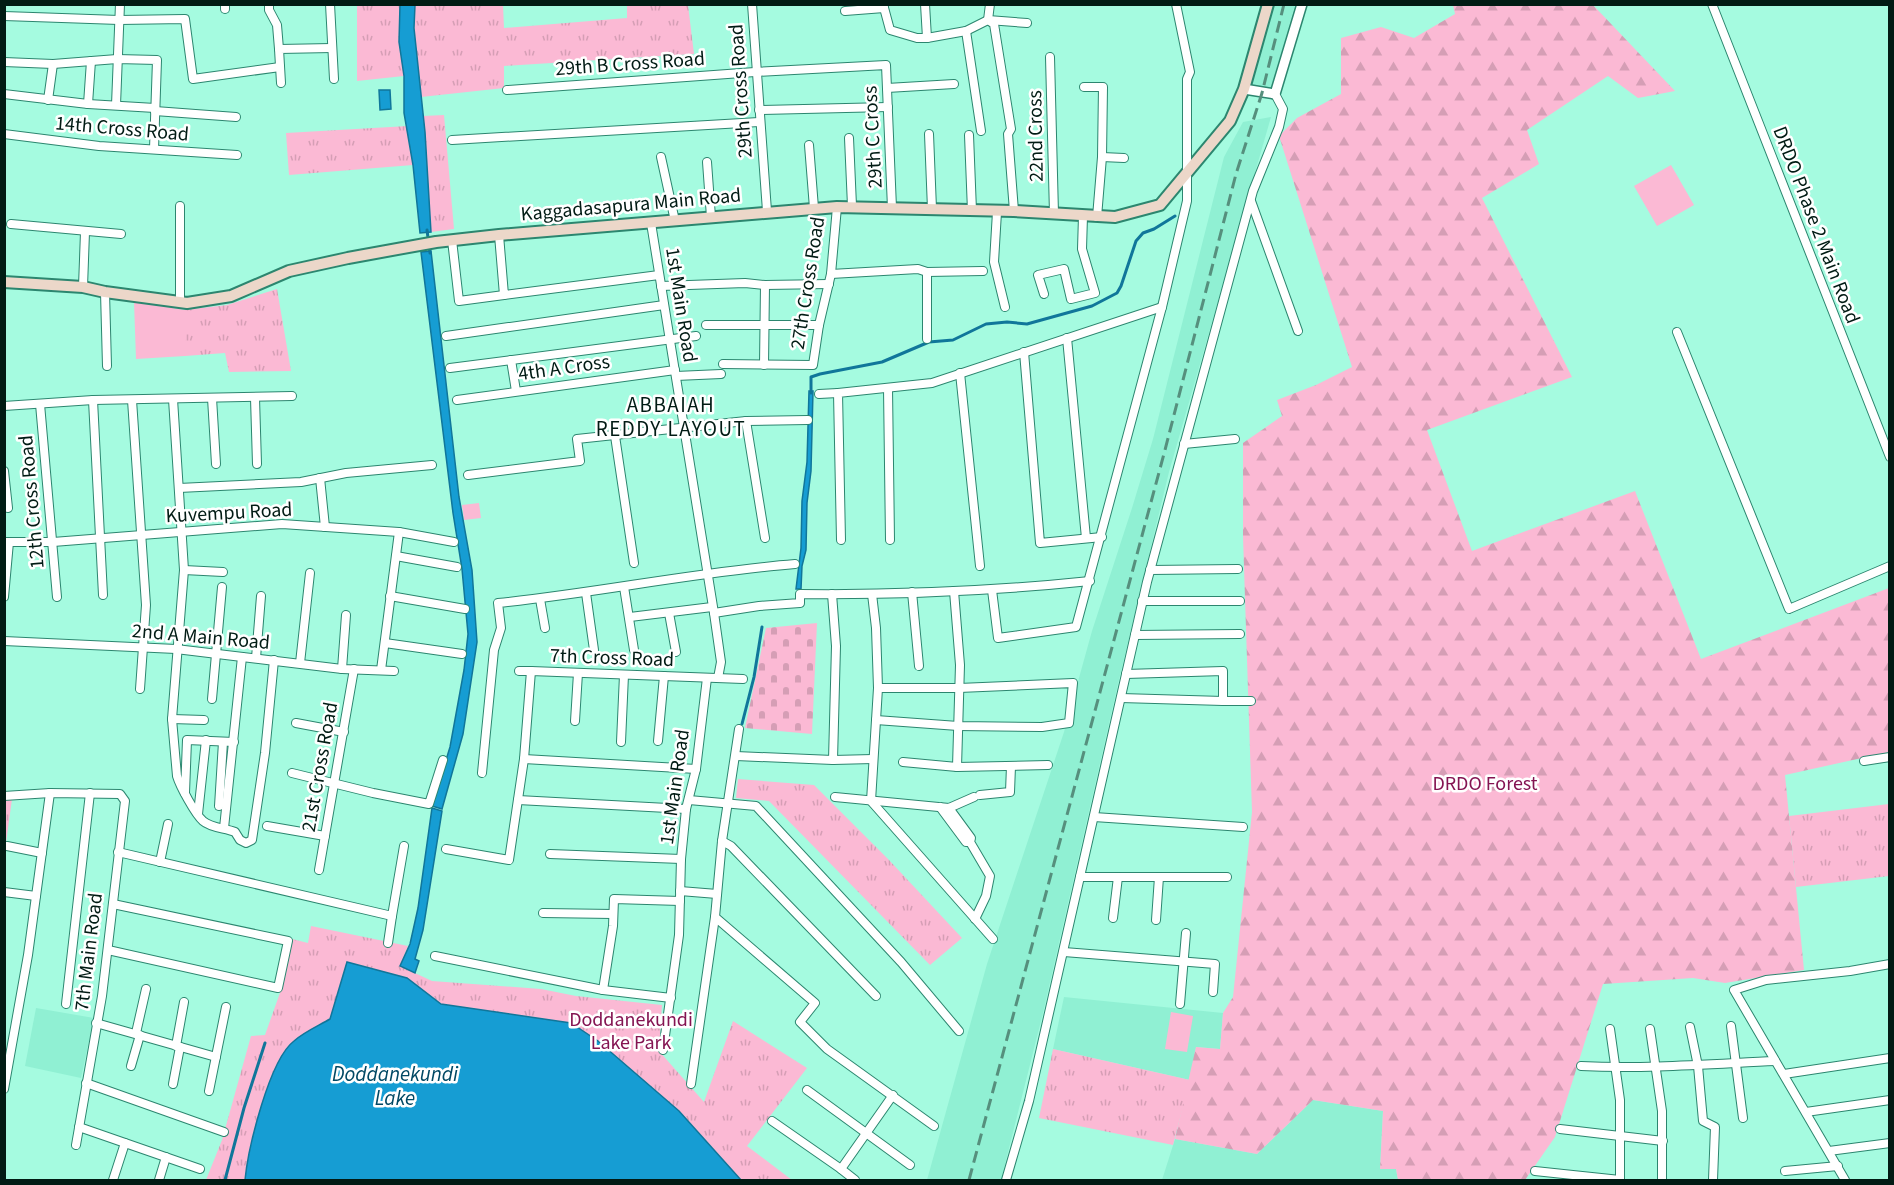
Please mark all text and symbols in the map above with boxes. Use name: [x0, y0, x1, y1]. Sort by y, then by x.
street label: 29th Cross Road: [722, 23, 760, 159]
street label: 29th B Cross Road: [554, 45, 706, 83]
street label: 29th C Cross: [856, 85, 890, 189]
street label: 22nd Cross: [1021, 90, 1051, 182]
street label: 14th Cross Road: [54, 109, 190, 149]
street label: DRDO Phase 2 Main Road: [1765, 122, 1867, 328]
street label: Kaggadasapura Main Road: [520, 181, 742, 229]
street label: 27th Cross Road: [784, 215, 832, 351]
street label: 1st Main Road: [658, 245, 704, 365]
street label: 4th A Cross: [516, 348, 612, 388]
district label: ABBAIAH REDDY LAYOUT: [596, 390, 746, 444]
street label: 12th Cross Road: [12, 434, 52, 570]
street label: Kuvempu Road: [165, 496, 293, 530]
street label: 2nd A Main Road: [131, 617, 271, 657]
street label: 7th Cross Road: [549, 642, 675, 674]
street label: 21st Cross Road: [295, 700, 345, 834]
street label: 1st Main Road: [653, 728, 697, 846]
park label: DRDO Forest: [1432, 770, 1538, 798]
street label: 7th Main Road: [68, 891, 110, 1013]
park label: Doddanekundi Lake Park: [569, 1006, 693, 1057]
water label: Doddanekundi Lake: [332, 1059, 459, 1113]

